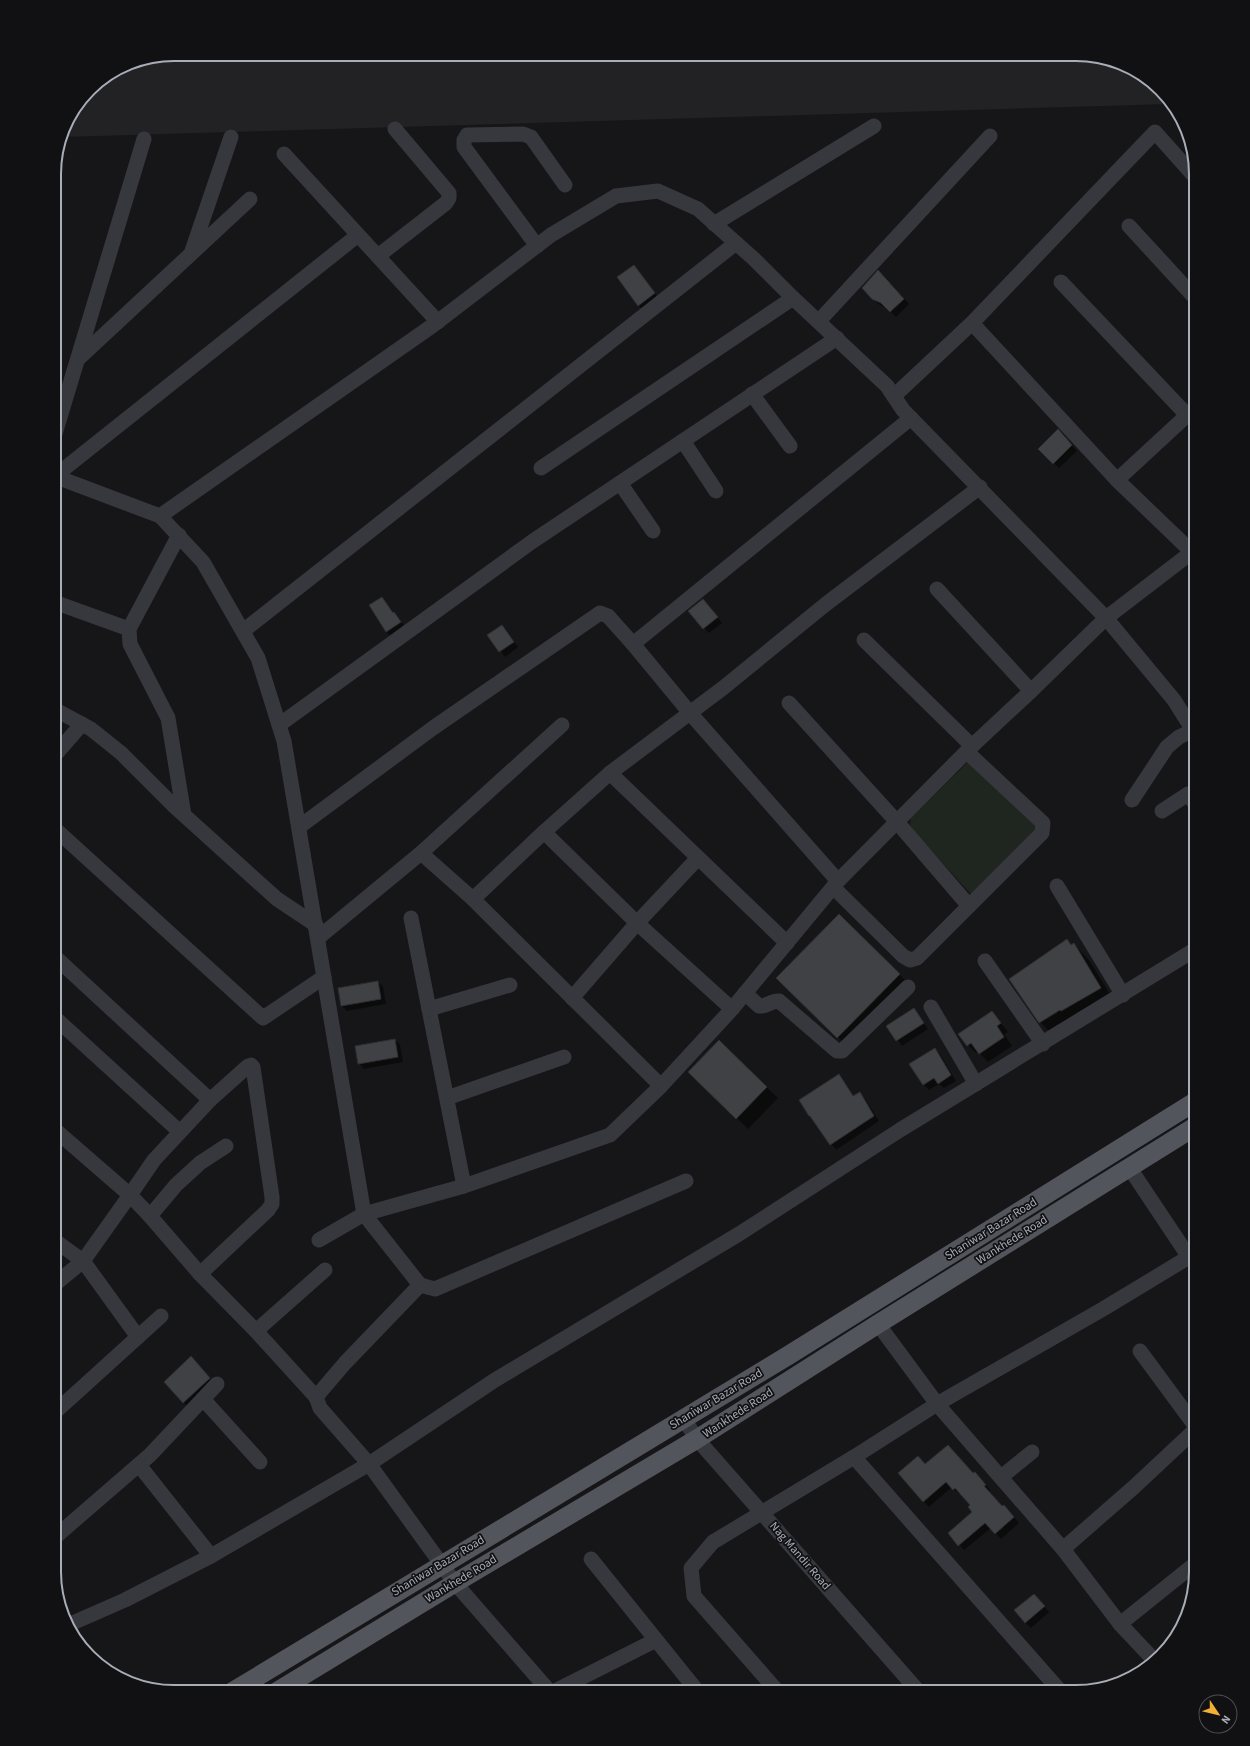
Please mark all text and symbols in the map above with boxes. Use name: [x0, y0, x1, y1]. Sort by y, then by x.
street label: Shaniwar Bazar Road: [942, 1194, 1040, 1264]
street label: Wankhede Road: [973, 1211, 1051, 1269]
street label: Shaniwar Bazar Road: [666, 1364, 766, 1434]
street label: Wankhede Road: [699, 1384, 777, 1442]
street label: Nag Mandir Road: [766, 1518, 834, 1594]
street label: Shaniwar Bazar Road: [388, 1531, 488, 1601]
street label: Wankhede Road: [422, 1551, 500, 1607]
north arrow: [1198, 1694, 1238, 1734]
text: N: [1218, 1712, 1234, 1727]

